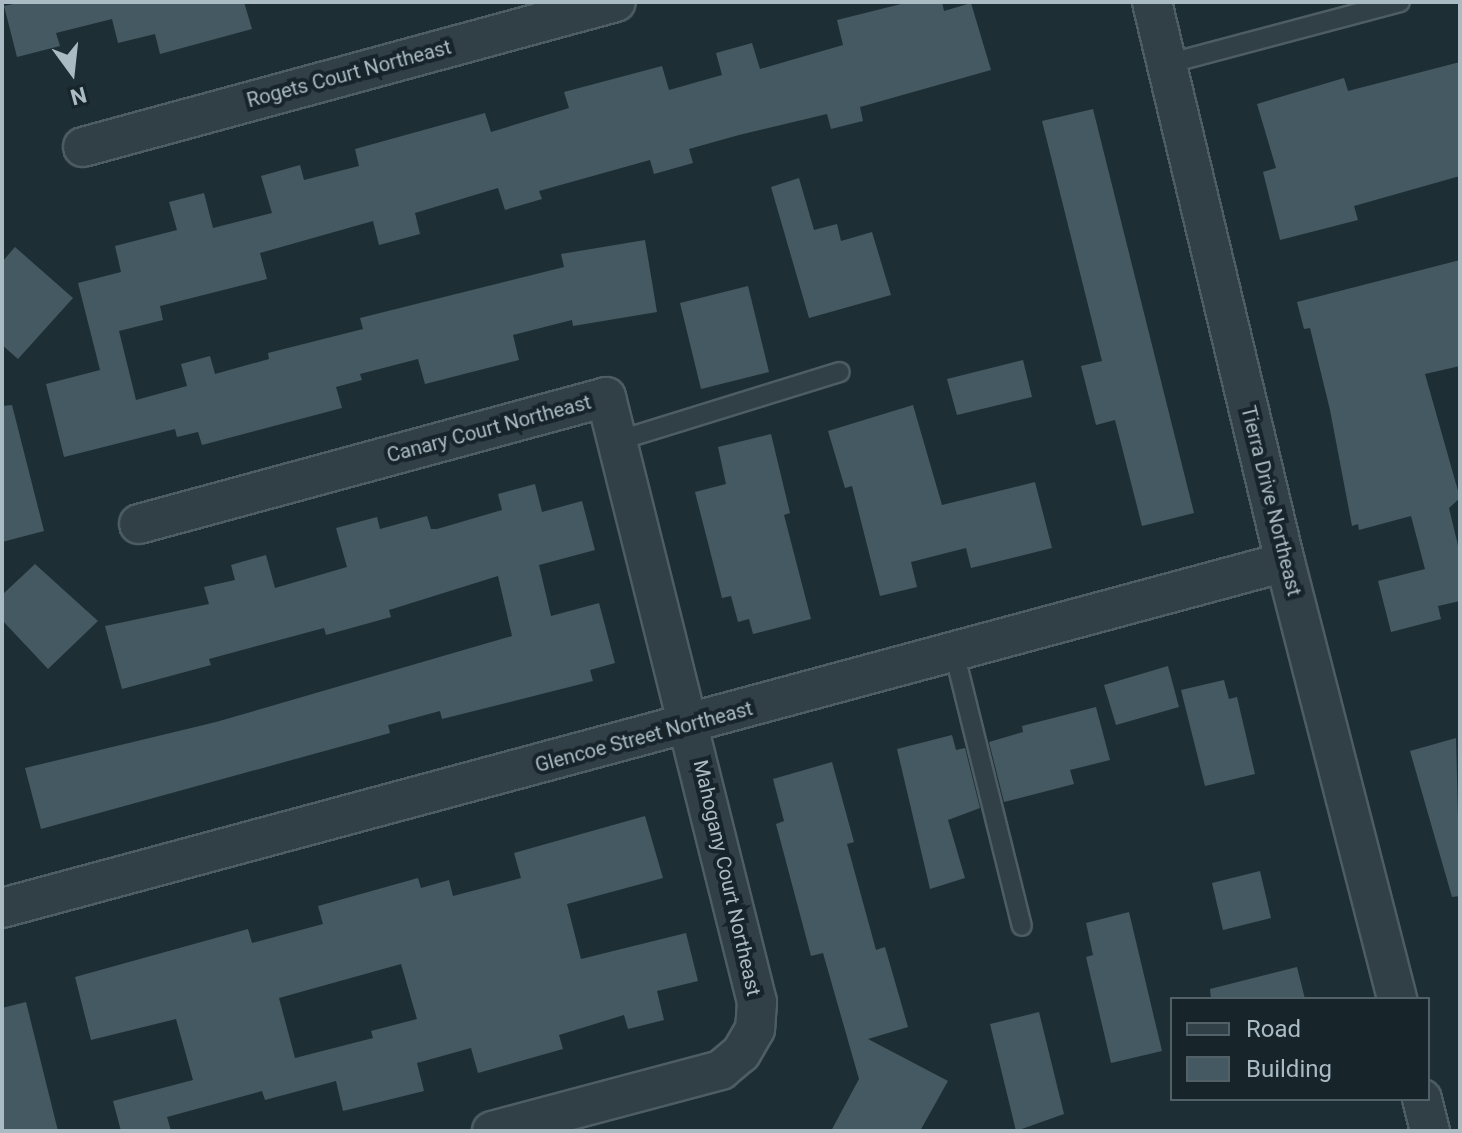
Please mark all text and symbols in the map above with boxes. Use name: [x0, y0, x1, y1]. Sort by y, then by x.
north arrow: [32, 32, 112, 112]
street label: Rogets Court Northeast: [244, 35, 454, 113]
text: N: [68, 82, 89, 110]
street label: Canary Court Northeast: [384, 390, 594, 468]
street label: Tierra Drive Northeast: [1236, 403, 1306, 599]
street label: Glencoe Street Northeast: [533, 696, 755, 778]
street label: Mahogany Court Northeast: [688, 758, 766, 998]
legend: [1170, 997, 1430, 1101]
text: Road: [1246, 1015, 1301, 1043]
text: Building: [1246, 1055, 1332, 1083]

